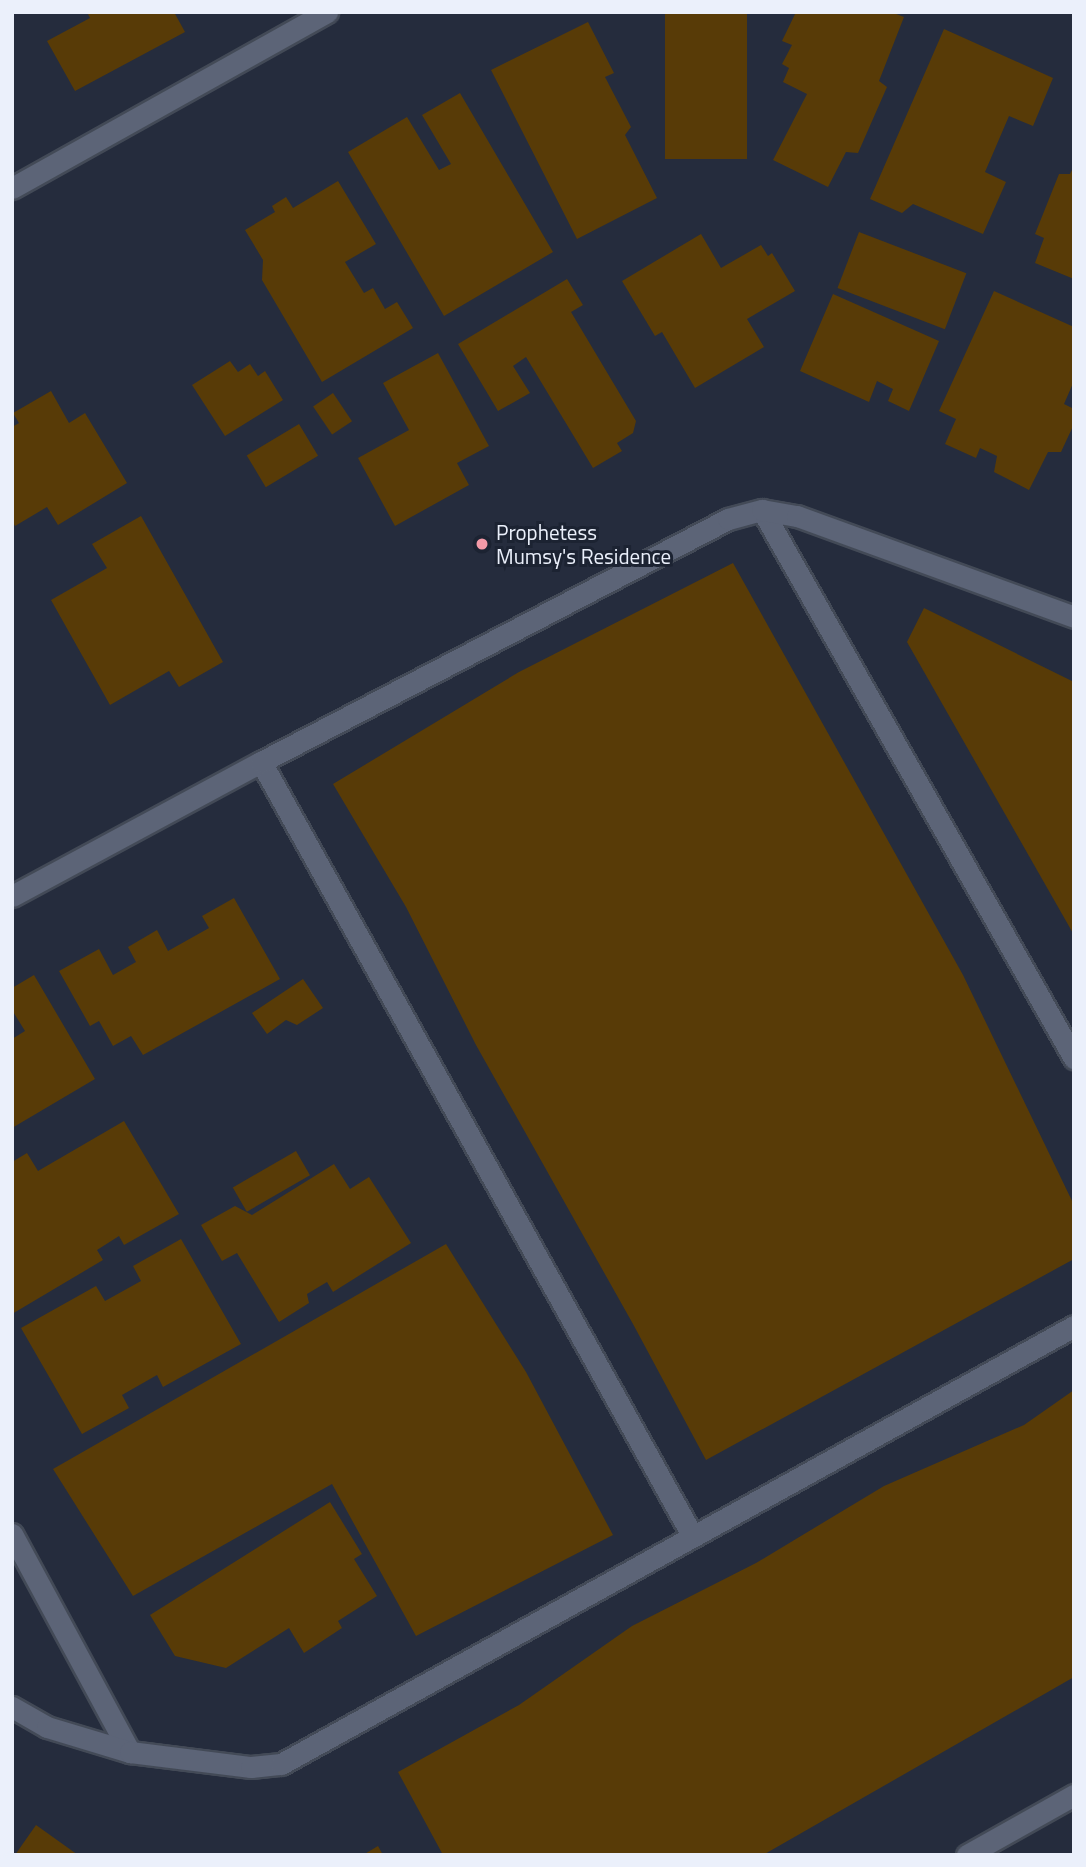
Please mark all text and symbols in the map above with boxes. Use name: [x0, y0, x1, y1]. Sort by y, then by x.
place label: Prophetess Mumsy's Residence: [496, 519, 671, 569]
marker: Prophetess Mumsy's Residence: [474, 536, 490, 552]

